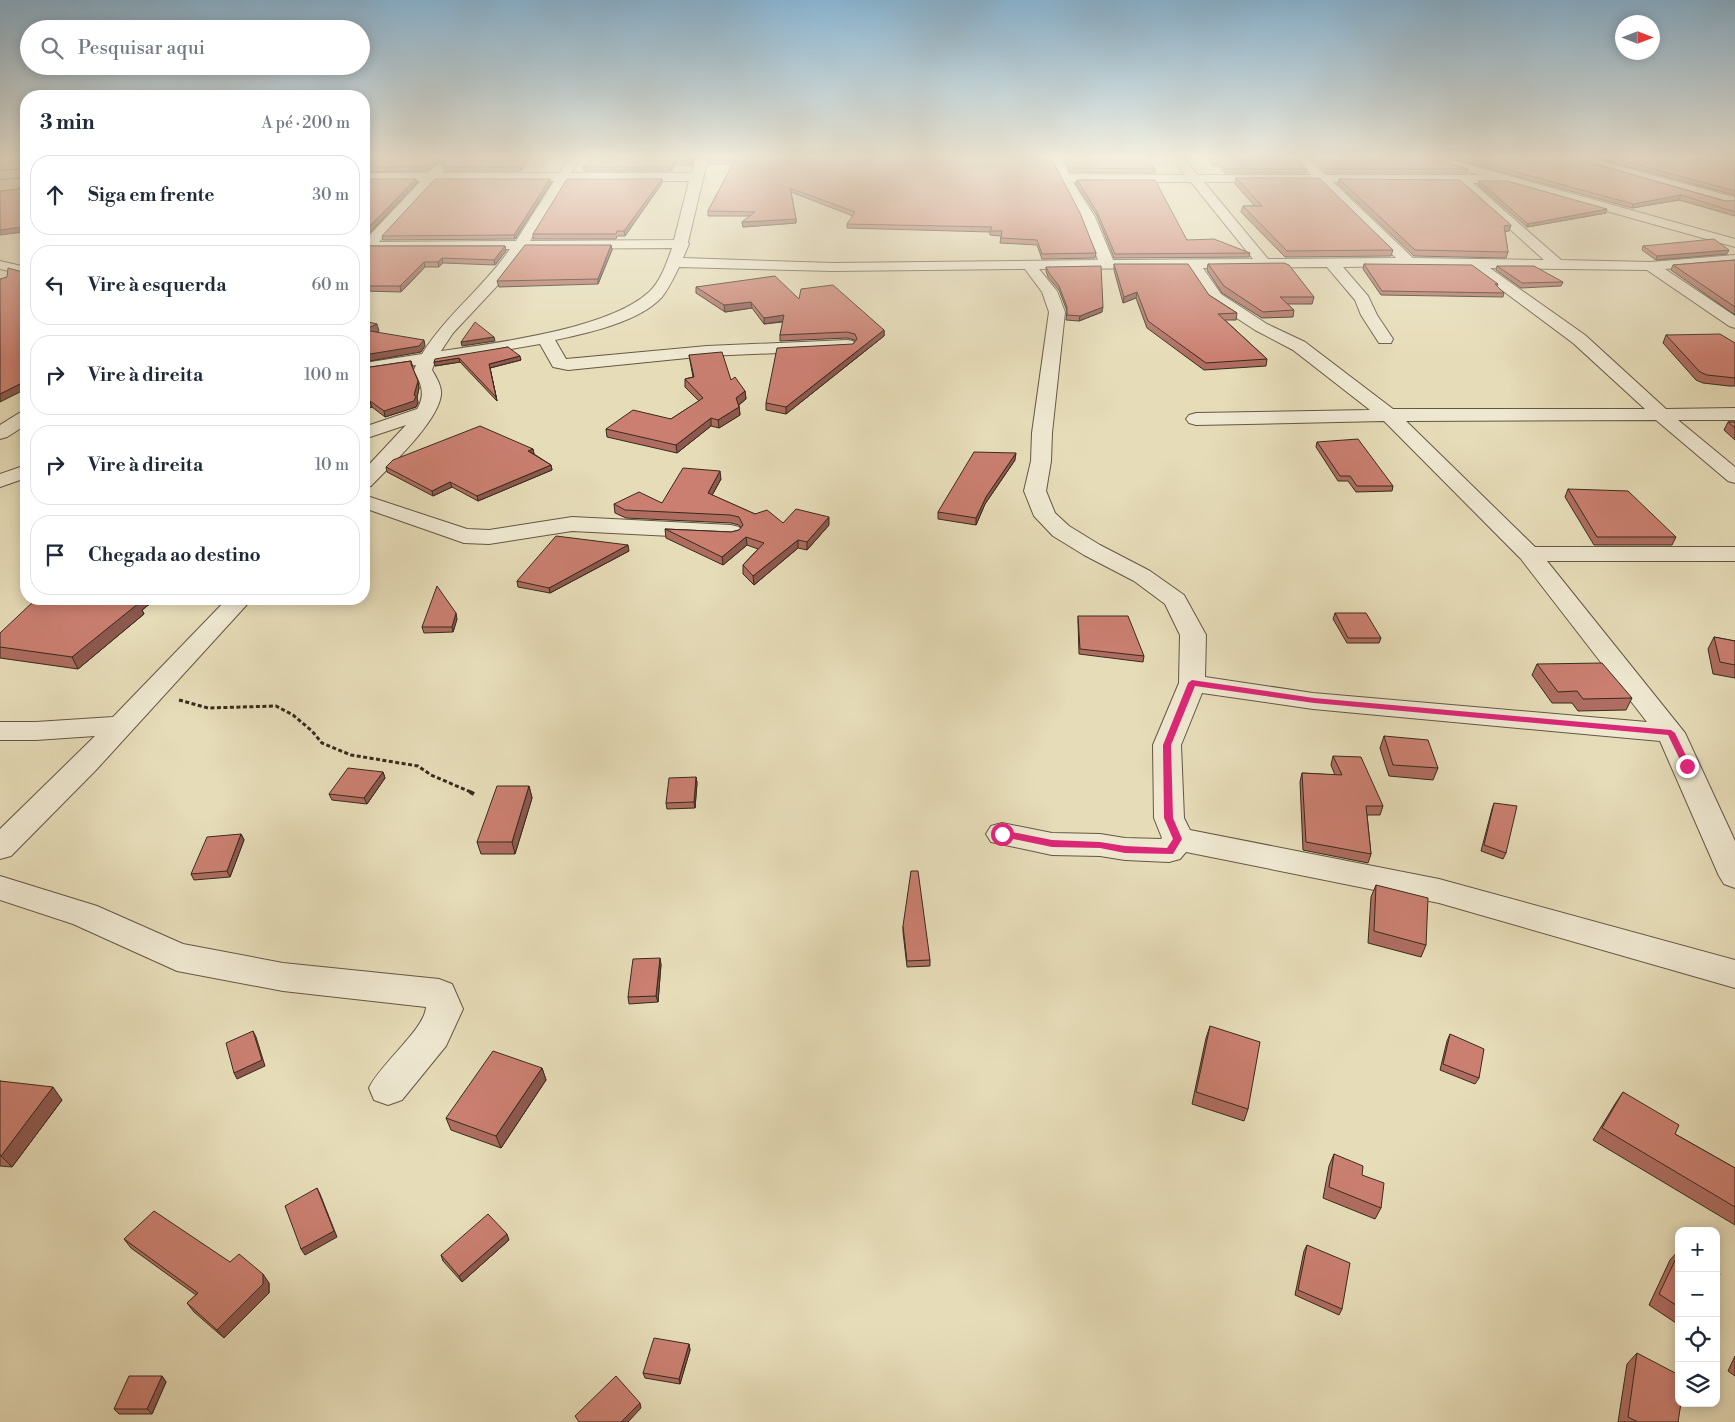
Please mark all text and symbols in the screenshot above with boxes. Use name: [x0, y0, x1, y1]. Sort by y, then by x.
north arrow: [1615, 15, 1660, 60]
search box: [20, 20, 370, 75]
icon: search: [38, 34, 66, 62]
text: Pesquisar aqui: [78, 36, 205, 60]
text: 3 min: [40, 110, 95, 136]
text: A pé · 200 m: [262, 113, 350, 133]
icon: ahead: [41, 181, 69, 209]
text: Siga em frente: [88, 183, 215, 207]
text: 30 m: [312, 185, 349, 205]
icon: left: [41, 271, 69, 299]
text: Vire à esquerda: [88, 273, 227, 297]
text: 60 m: [311, 275, 349, 295]
icon: right: [41, 361, 69, 389]
text: Vire à direita: [88, 363, 203, 387]
text: 100 m: [304, 365, 349, 385]
icon: right: [41, 451, 69, 479]
text: Vire à direita: [88, 453, 203, 477]
text: 10 m: [315, 455, 349, 475]
icon: arrive: [41, 541, 69, 569]
text: Chegada ao destino: [88, 543, 261, 567]
route end: [1676, 755, 1699, 778]
route start: [991, 823, 1014, 846]
map controls: [1675, 1227, 1720, 1407]
button: +: [1675, 1227, 1720, 1272]
button: −: [1675, 1272, 1720, 1317]
button: locate: [1675, 1317, 1720, 1362]
button: layers: [1675, 1362, 1720, 1407]

